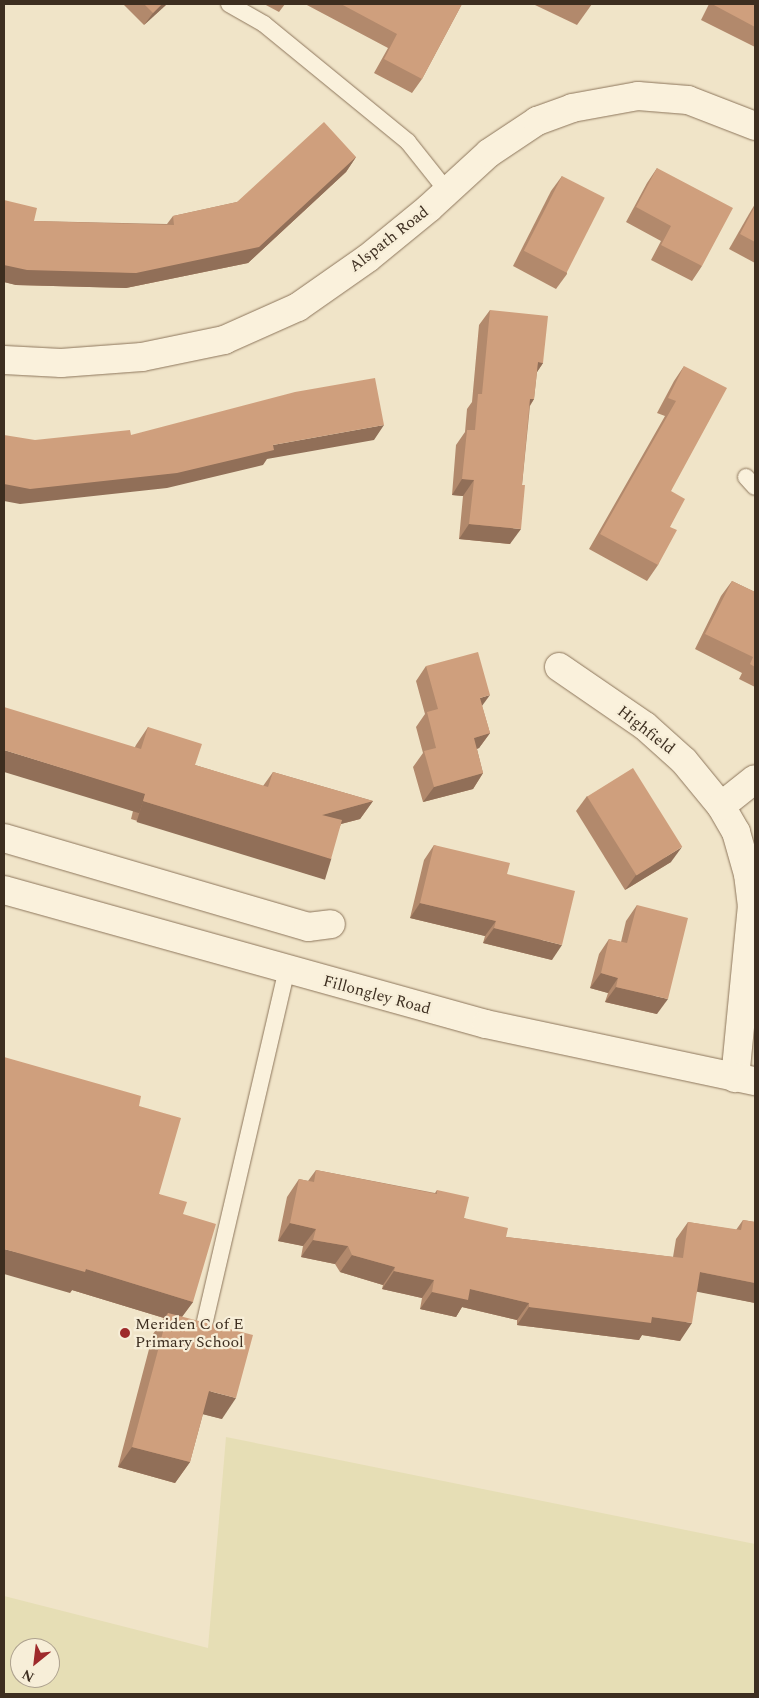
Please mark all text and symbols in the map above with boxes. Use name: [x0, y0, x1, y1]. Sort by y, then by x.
street label: Alspath Road: [345, 202, 433, 276]
street label: Highfield: [613, 702, 679, 758]
street label: Fillongley Road: [321, 971, 433, 1019]
place label: Meriden C of E Primary School: [135, 1314, 244, 1352]
marker: Meriden C of E Primary School: [119, 1327, 131, 1339]
north arrow: [10, 1638, 60, 1688]
text: N: [18, 1664, 38, 1688]

